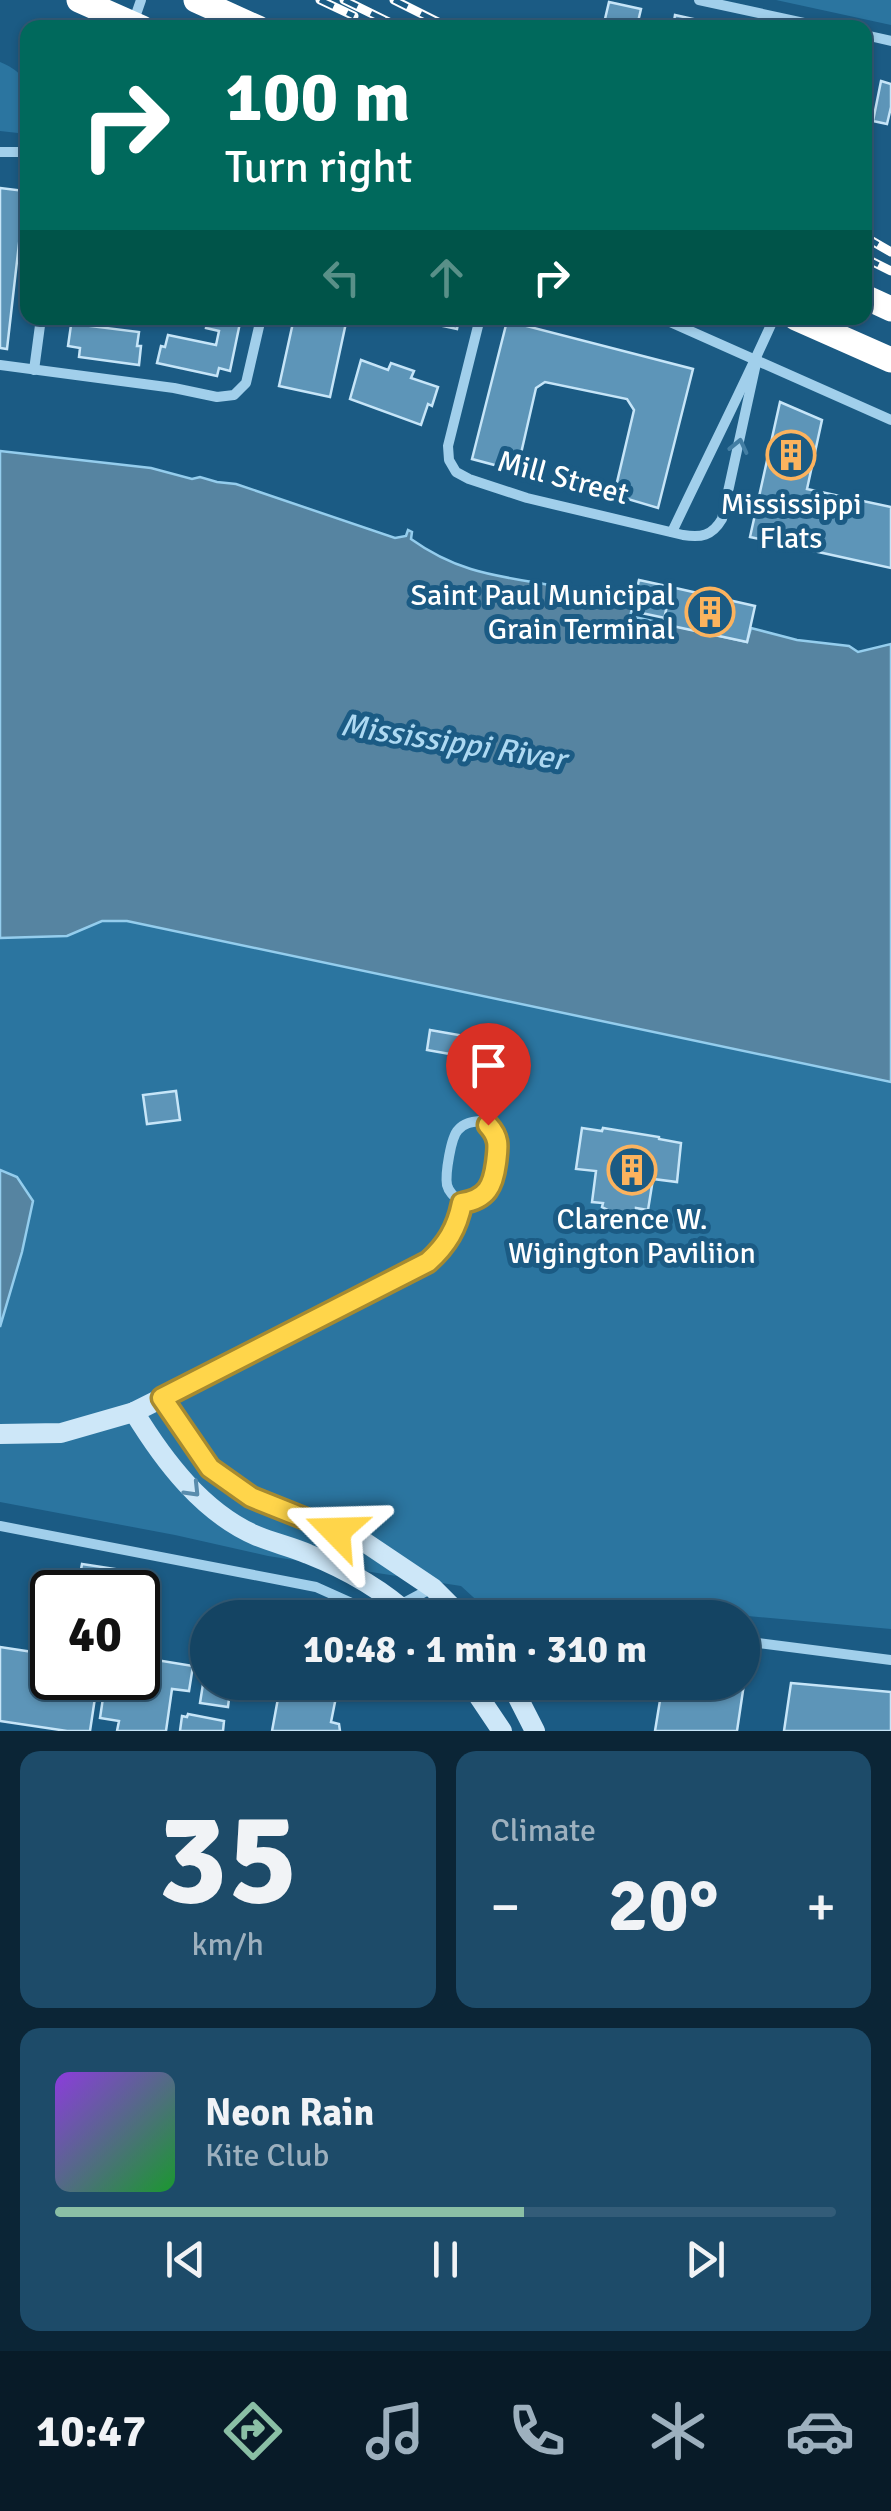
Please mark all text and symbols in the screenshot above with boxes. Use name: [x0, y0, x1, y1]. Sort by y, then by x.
text: 100 m: [225, 54, 410, 140]
icon: right: [60, 60, 190, 190]
text: Turn right: [225, 140, 413, 195]
icon: left: [314, 250, 369, 305]
icon: ahead: [419, 250, 474, 305]
icon: right: [524, 250, 579, 305]
building icon: Mississippi Flats: [765, 429, 817, 481]
one-way arrow: [727, 438, 748, 455]
street label: Mill Street: [493, 443, 633, 513]
place label: Mississippi Flats: [720, 486, 862, 557]
place label: Saint Paul Municipal Grain Terminal: [410, 577, 675, 648]
building icon: Saint Paul Municipal Grain Terminal: [684, 586, 736, 638]
water label: Mississippi River: [338, 705, 572, 780]
pin: [446, 1023, 531, 1126]
icon: arrive: [461, 1038, 516, 1093]
building icon: Clarence W. Wigington Paviliion: [606, 1144, 658, 1196]
place label: Clarence W. Wigington Paviliion: [508, 1201, 756, 1272]
one-way arrow: [181, 1478, 199, 1496]
position arrow: [284, 1479, 388, 1583]
speed limit sign: 40: [30, 1570, 160, 1700]
text: 10:48 · 1 min · 310 m: [303, 1626, 647, 1673]
text: 35: [158, 1780, 298, 1940]
text: Climate: [491, 1811, 596, 1850]
text: 20°: [608, 1859, 719, 1952]
text: −: [491, 1873, 520, 1941]
text: +: [806, 1873, 836, 1941]
text: km/h: [192, 1925, 264, 1964]
text: Neon Rain: [205, 2089, 374, 2136]
text: Kite Club: [205, 2136, 329, 2175]
icon: previous: [158, 2232, 213, 2287]
icon: pause: [418, 2232, 473, 2287]
icon: next: [678, 2232, 733, 2287]
icon: directions: [218, 2396, 288, 2466]
icon: music: [360, 2396, 430, 2466]
icon: phone: [502, 2396, 572, 2466]
icon: climate: [643, 2396, 713, 2466]
icon: car: [785, 2396, 855, 2466]
text: 10:47: [36, 2404, 146, 2459]

